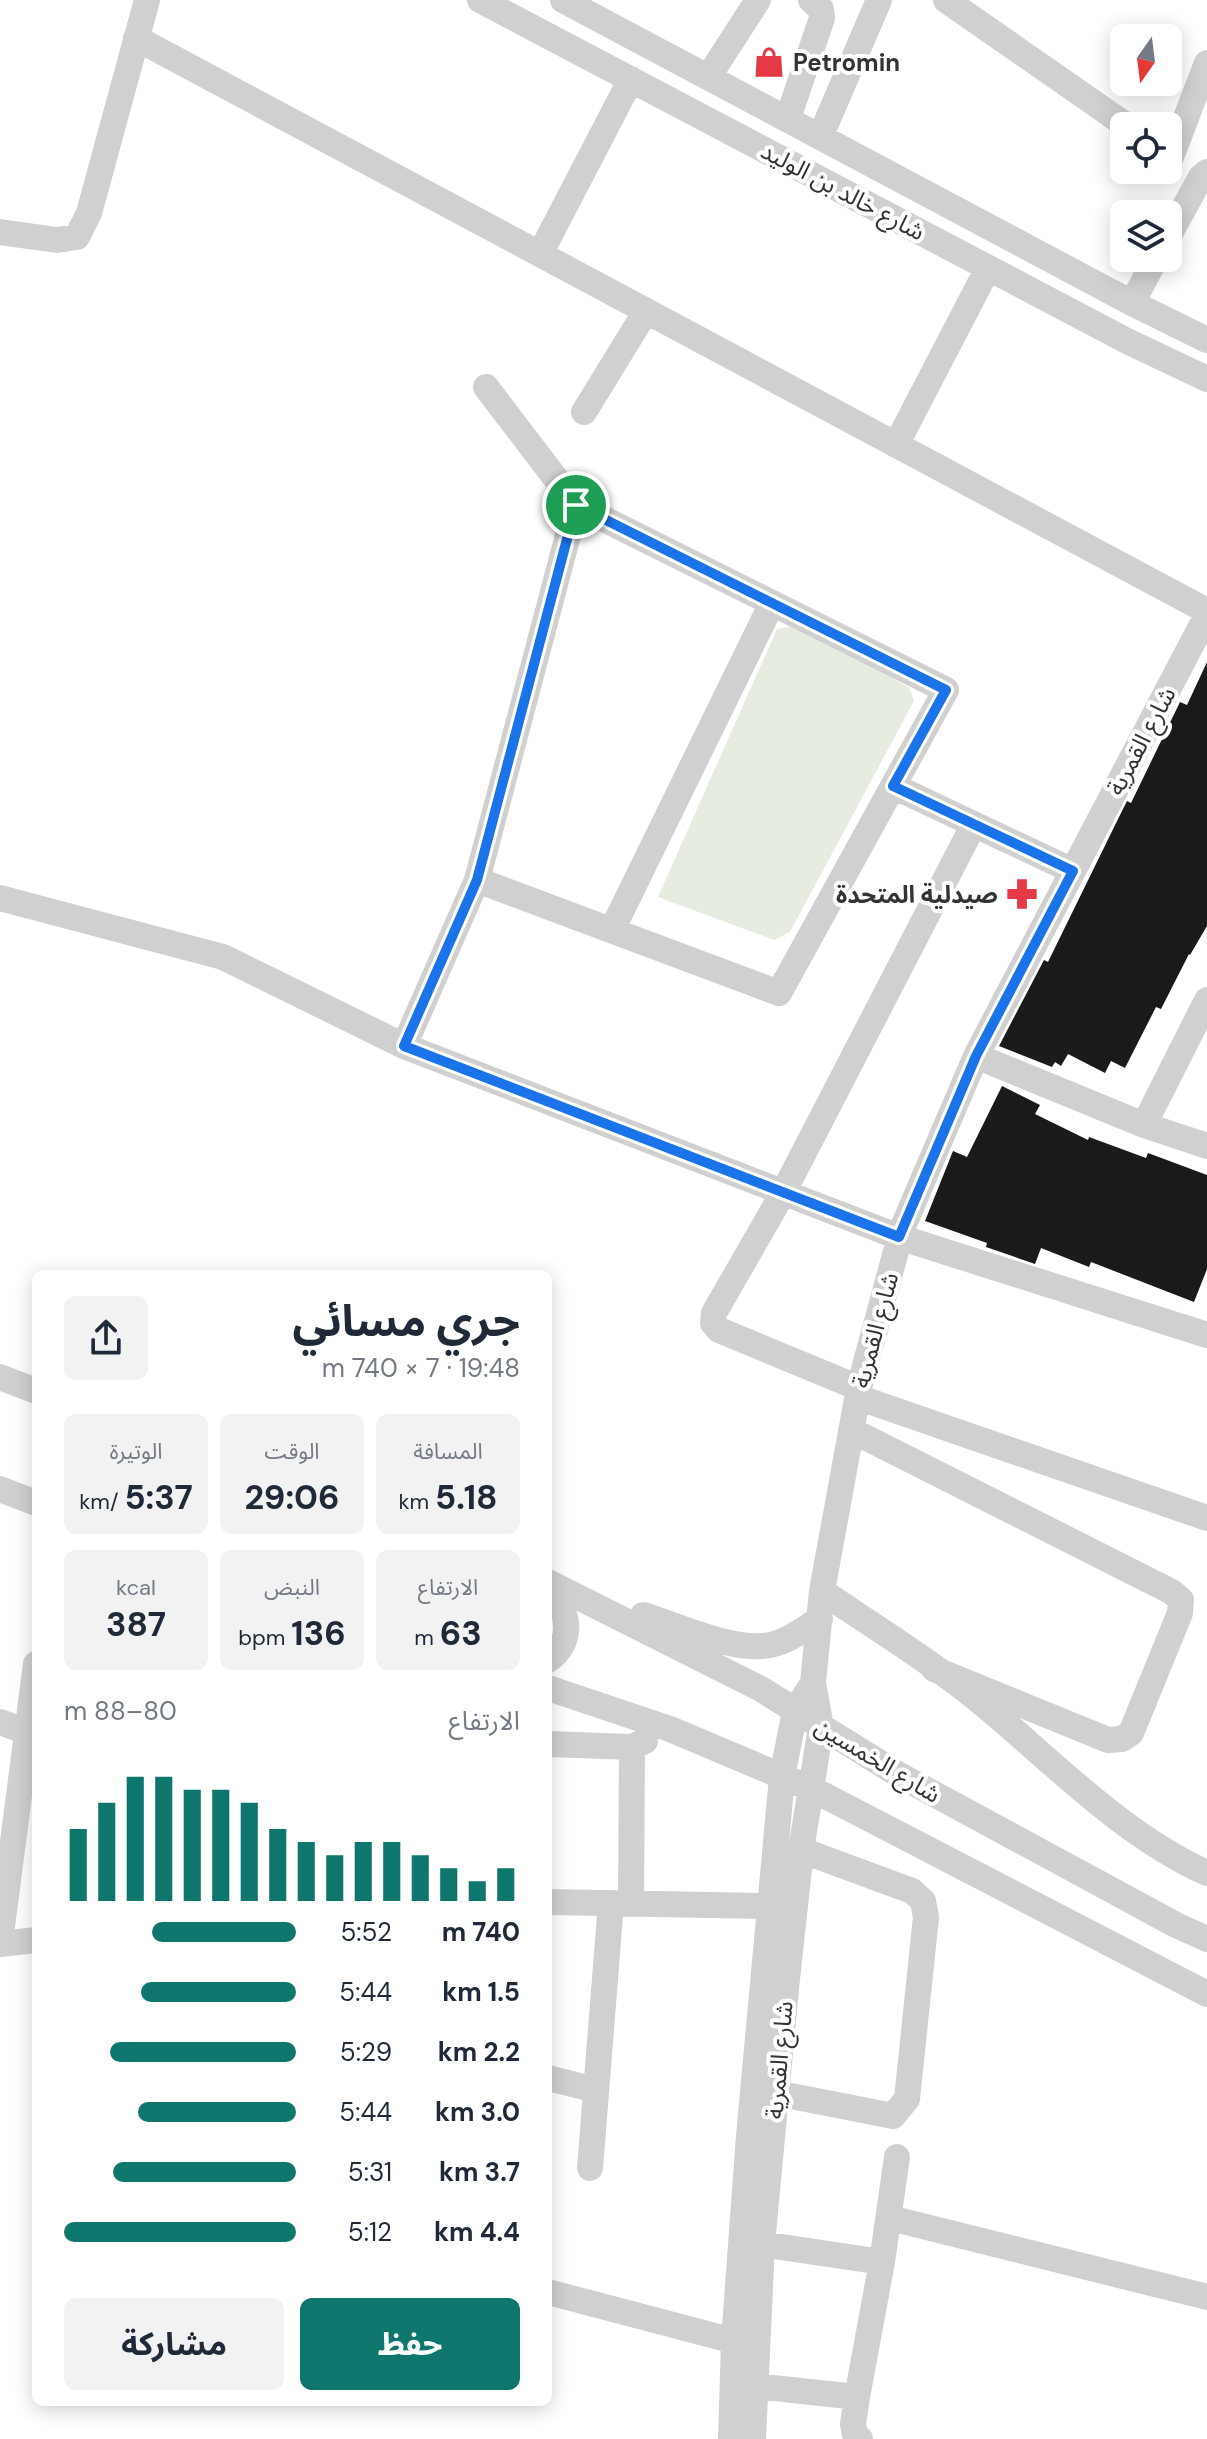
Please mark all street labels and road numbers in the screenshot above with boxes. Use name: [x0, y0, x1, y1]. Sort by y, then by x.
street label: شارع خالد بن الوليد: [755, 135, 930, 249]
street label: شارع القمرية: [1099, 681, 1184, 802]
street label: شارع القمرية: [845, 1269, 907, 1392]
street label: شارع الخمسين: [808, 1710, 946, 1811]
street label: شارع القمرية: [758, 2000, 802, 2121]

